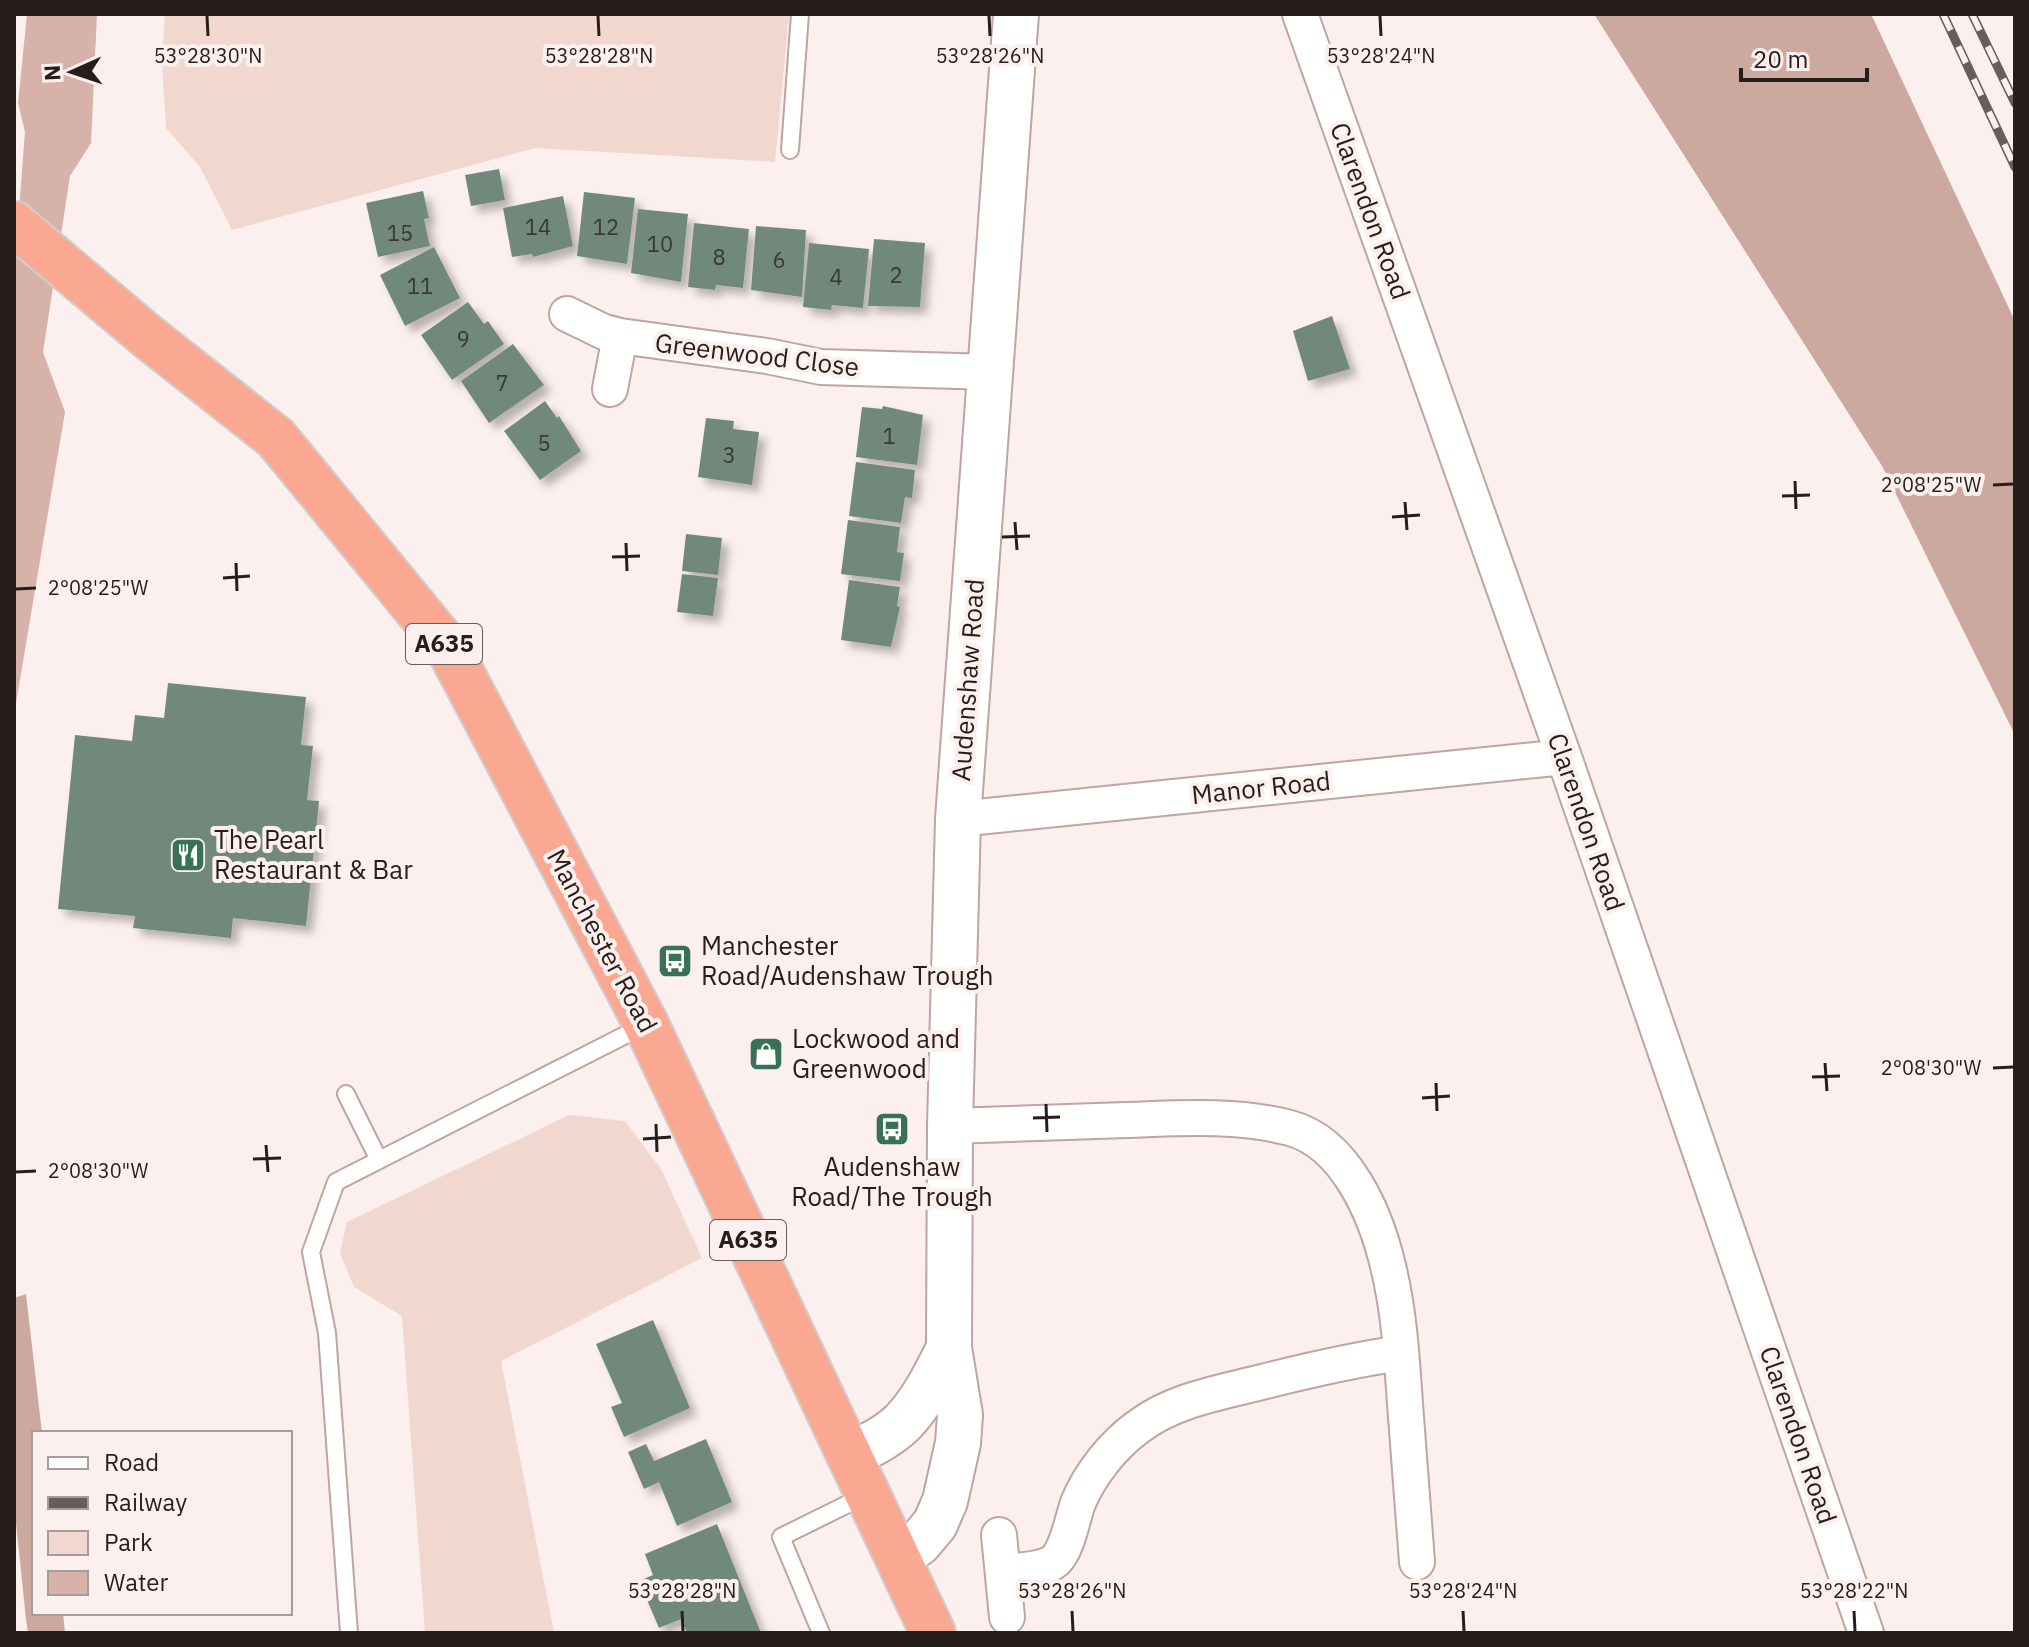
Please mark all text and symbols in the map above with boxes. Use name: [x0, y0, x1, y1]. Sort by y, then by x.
north arrow: [32, 32, 112, 112]
scale bar: [1741, 32, 1867, 82]
text: 53°28'30"N: [154, 42, 262, 69]
text: 53°28'28"N: [545, 42, 653, 69]
text: 53°28'26"N: [936, 42, 1044, 69]
text: 53°28'24"N: [1327, 42, 1435, 69]
text: 20 m: [1753, 43, 1808, 75]
text: N: [37, 64, 66, 82]
street label: Clarendon Road: [1323, 118, 1419, 304]
house number: 14: [525, 212, 551, 241]
house number: 12: [593, 212, 619, 241]
house number: 15: [387, 218, 413, 247]
house number: 10: [647, 229, 673, 258]
house number: 8: [712, 242, 726, 271]
house number: 6: [772, 245, 786, 274]
house number: 2: [889, 260, 903, 289]
house number: 4: [829, 262, 843, 291]
house number: 11: [407, 271, 433, 300]
house number: 9: [456, 324, 470, 353]
street label: Greenwood Close: [653, 325, 861, 383]
house number: 7: [495, 368, 509, 397]
house number: 1: [882, 421, 896, 450]
house number: 5: [537, 428, 551, 457]
house number: 3: [722, 440, 736, 469]
text: 2°08'25"W: [1881, 471, 1982, 498]
text: 2°08'25"W: [48, 574, 149, 601]
street label: Audenshaw Road: [943, 578, 991, 782]
road number: A635: [406, 624, 482, 664]
street label: Clarendon Road: [1541, 728, 1633, 915]
street label: Manor Road: [1190, 763, 1332, 811]
place label: The Pearl Restaurant & Bar: [214, 822, 413, 886]
restaurant icon: The Pearl Restaurant & Bar: [169, 836, 207, 874]
street label: Manchester Road: [540, 843, 666, 1038]
place label: Manchester Road/Audenshaw Trough: [701, 928, 993, 992]
bus stop icon: Manchester Road/Audenshaw Trough: [656, 942, 694, 980]
place label: Lockwood and Greenwood: [792, 1021, 960, 1085]
shop icon: Lockwood and Greenwood: [747, 1035, 785, 1073]
text: 2°08'30"W: [1881, 1054, 1982, 1081]
bus stop icon: Audenshaw Road/The Trough: [873, 1110, 911, 1148]
place label: Audenshaw Road/The Trough: [791, 1149, 993, 1213]
text: 2°08'30"W: [48, 1157, 149, 1184]
road number: A635: [710, 1220, 786, 1260]
street label: Clarendon Road: [1753, 1341, 1845, 1528]
legend: [32, 1431, 292, 1615]
text: Road: [104, 1446, 159, 1478]
text: Railway: [104, 1486, 187, 1518]
text: Park: [104, 1526, 153, 1558]
text: Water: [104, 1566, 168, 1598]
text: 53°28'28"N: [628, 1577, 736, 1604]
text: 53°28'26"N: [1018, 1577, 1126, 1604]
text: 53°28'24"N: [1409, 1577, 1517, 1604]
text: 53°28'22"N: [1800, 1577, 1908, 1604]

